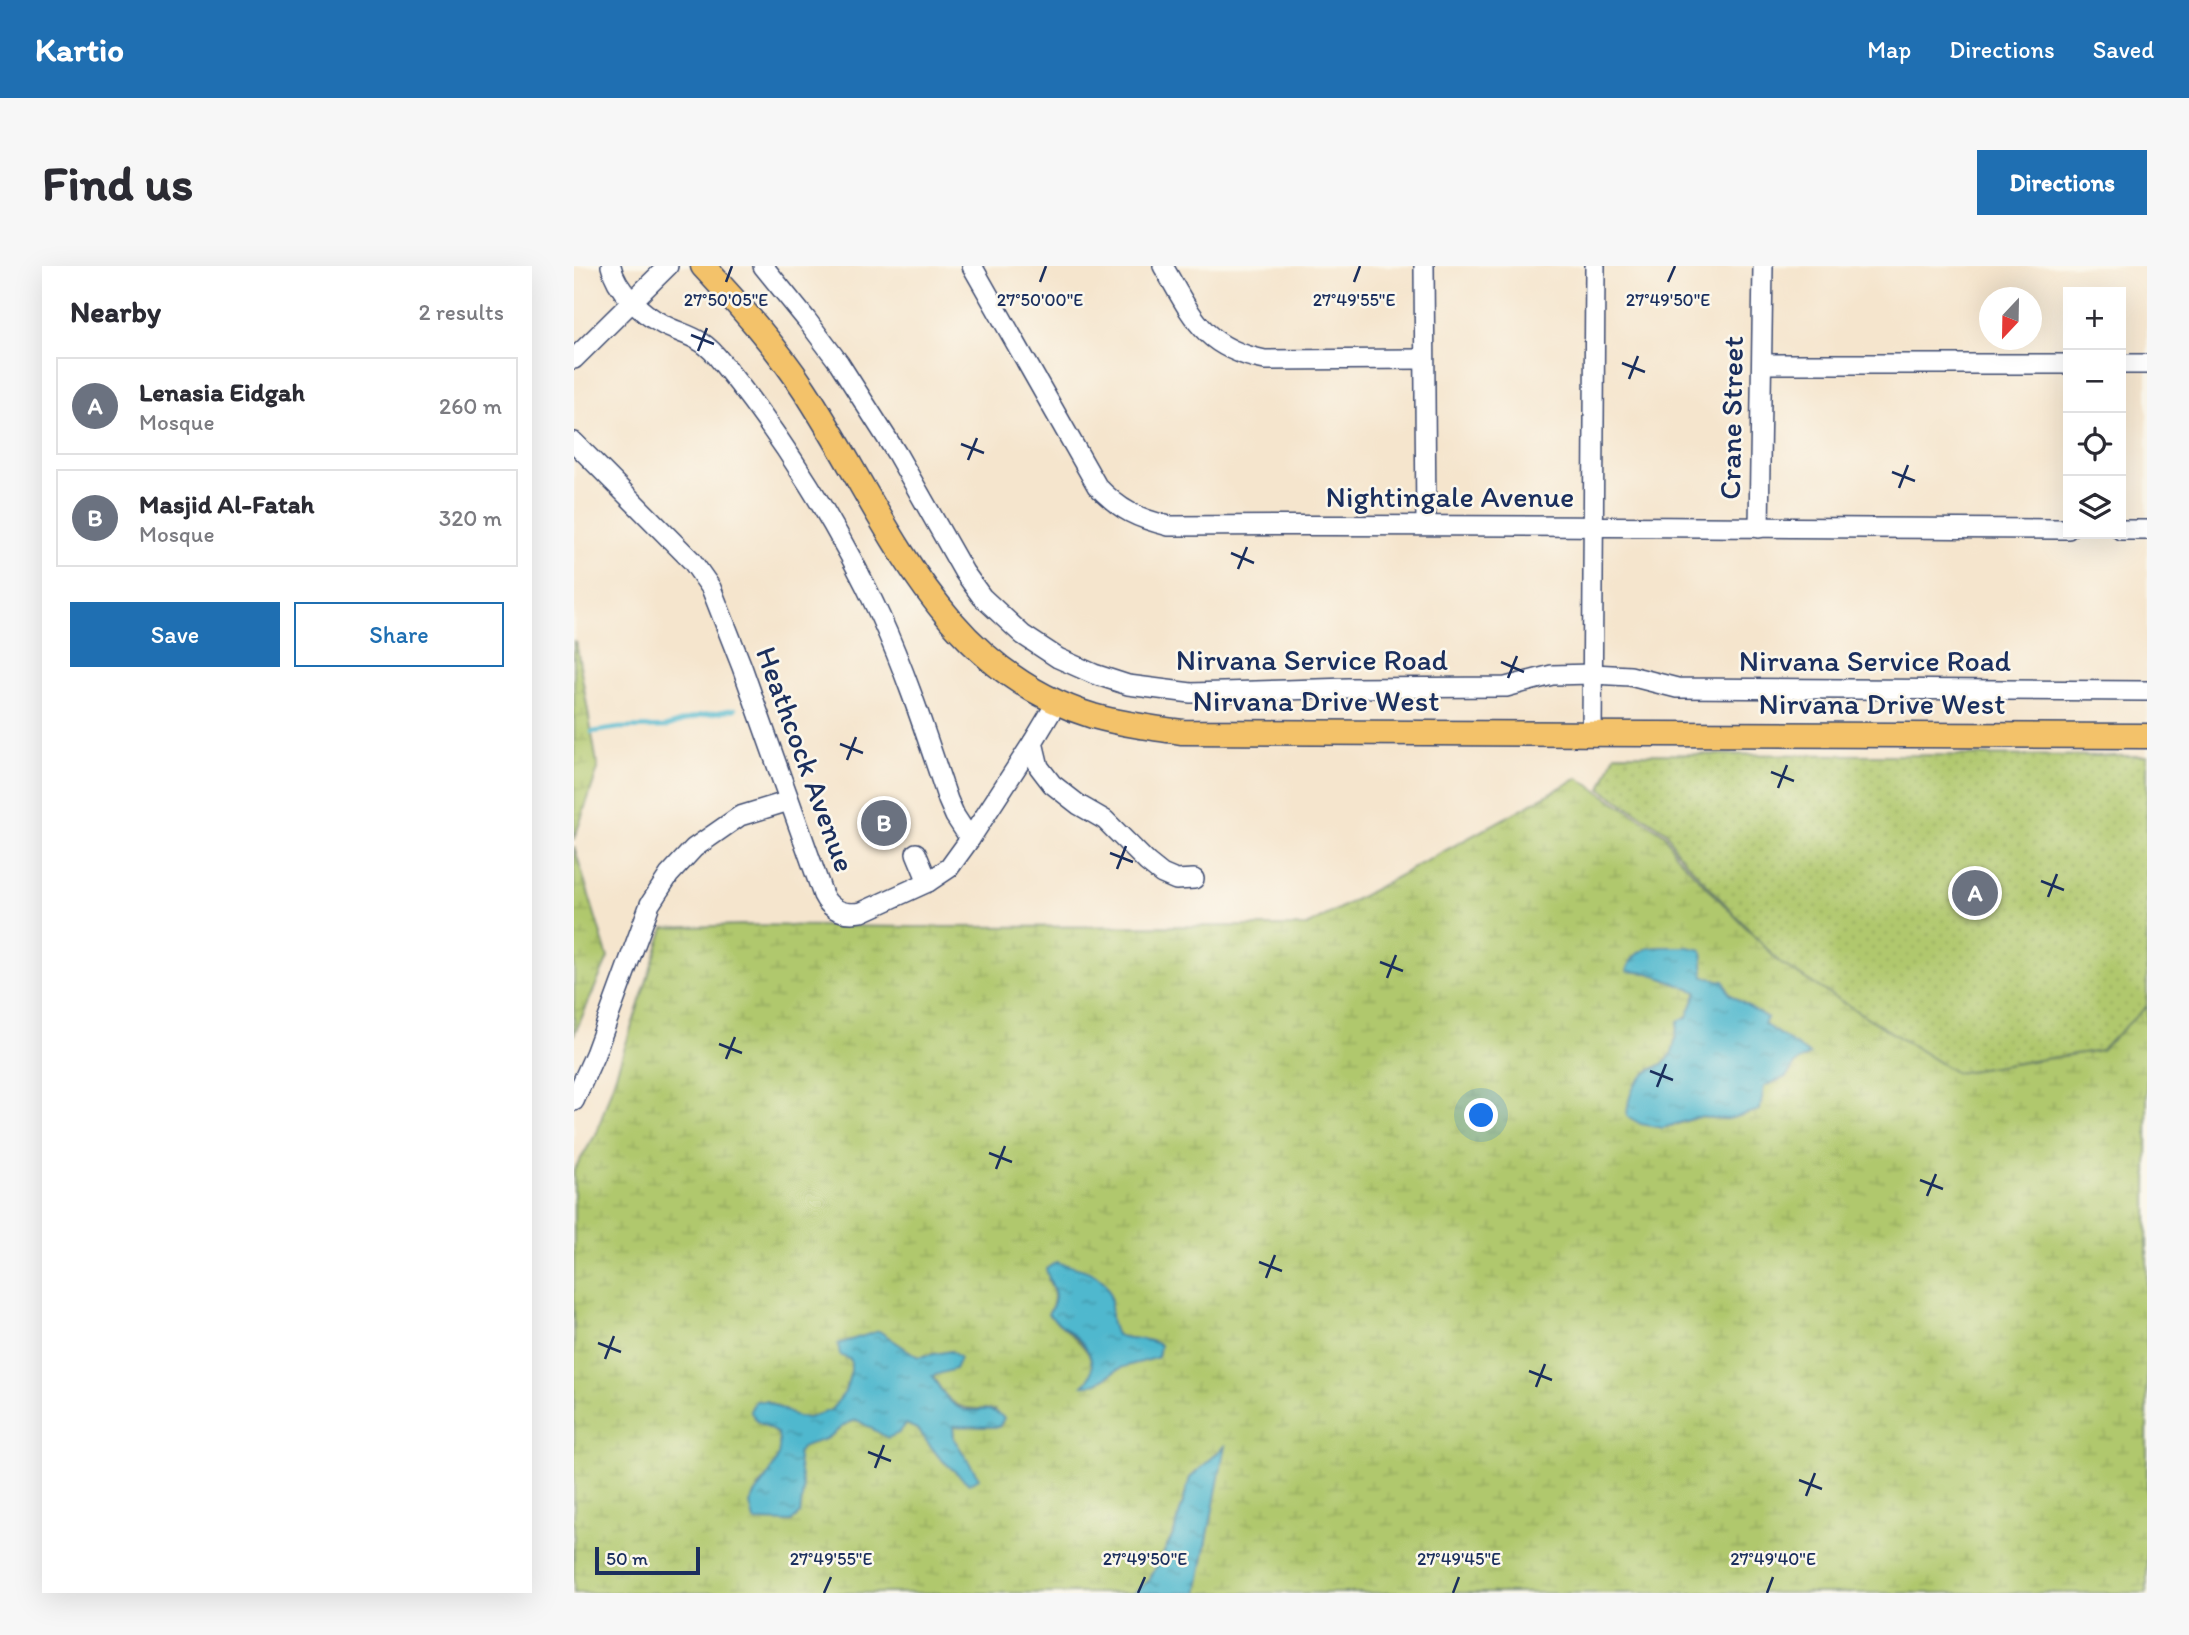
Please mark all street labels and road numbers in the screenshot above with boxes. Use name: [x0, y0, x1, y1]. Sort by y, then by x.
street label: Crane Street: [1711, 336, 1751, 500]
street label: Nightingale Avenue: [1326, 478, 1574, 515]
street label: Heathcock Avenue: [748, 641, 864, 877]
street label: Nirvana Service Road: [1176, 641, 1449, 678]
street label: Nirvana Service Road: [1739, 642, 2012, 679]
street label: Nirvana Drive West: [1192, 682, 1440, 719]
street label: Nirvana Drive West: [1758, 685, 2006, 722]

